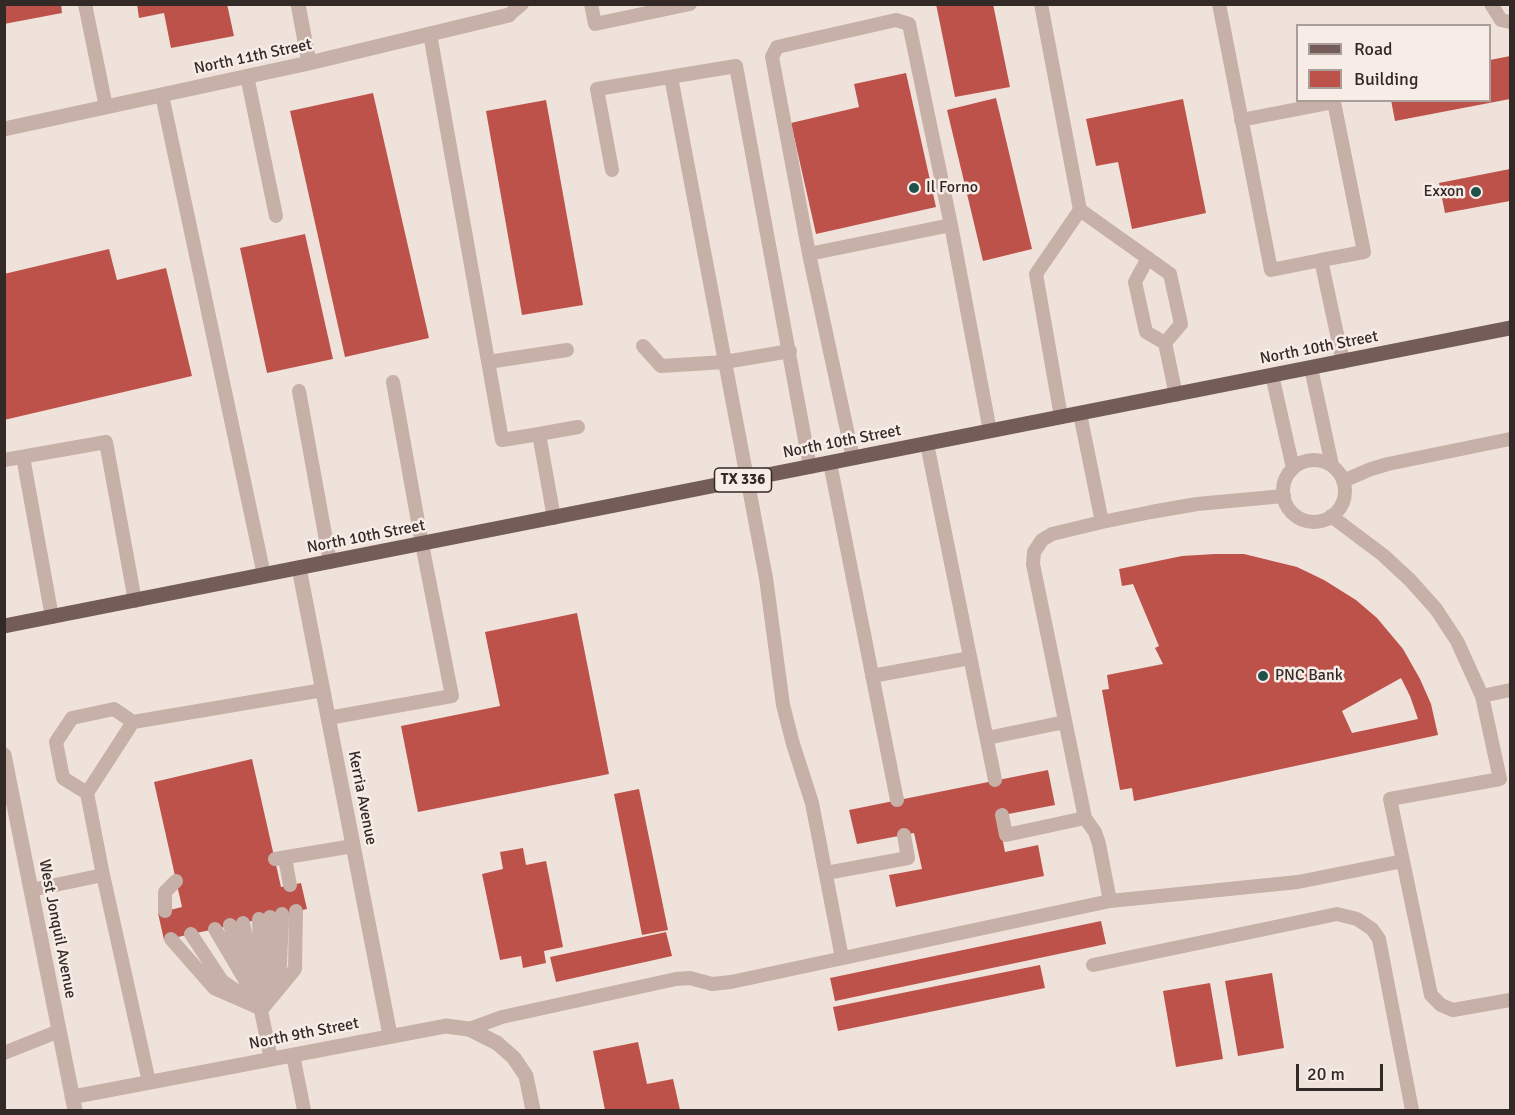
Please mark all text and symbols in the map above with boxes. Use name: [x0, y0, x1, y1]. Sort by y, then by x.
legend: [1296, 24, 1491, 102]
street label: North 11th Street: [192, 35, 314, 79]
text: Road: [1354, 38, 1393, 60]
text: Building: [1354, 68, 1418, 90]
place label: Il Forno: [926, 178, 978, 198]
marker: Il Forno: [907, 181, 921, 195]
place label: Exxon: [1423, 182, 1464, 202]
marker: Exxon: [1469, 185, 1483, 199]
street label: North 10th Street: [1258, 327, 1380, 369]
street label: North 10th Street: [781, 421, 903, 463]
road number: TX 336: [714, 468, 771, 492]
street label: North 10th Street: [305, 516, 427, 558]
place label: PNC Bank: [1275, 666, 1343, 686]
marker: PNC Bank: [1256, 669, 1270, 683]
street label: Kerria Avenue: [343, 749, 381, 847]
street label: West Jonquil Avenue: [34, 858, 80, 1000]
street label: North 9th Street: [247, 1014, 361, 1054]
scale bar: [1299, 1052, 1386, 1090]
text: 20 m: [1307, 1063, 1345, 1085]

